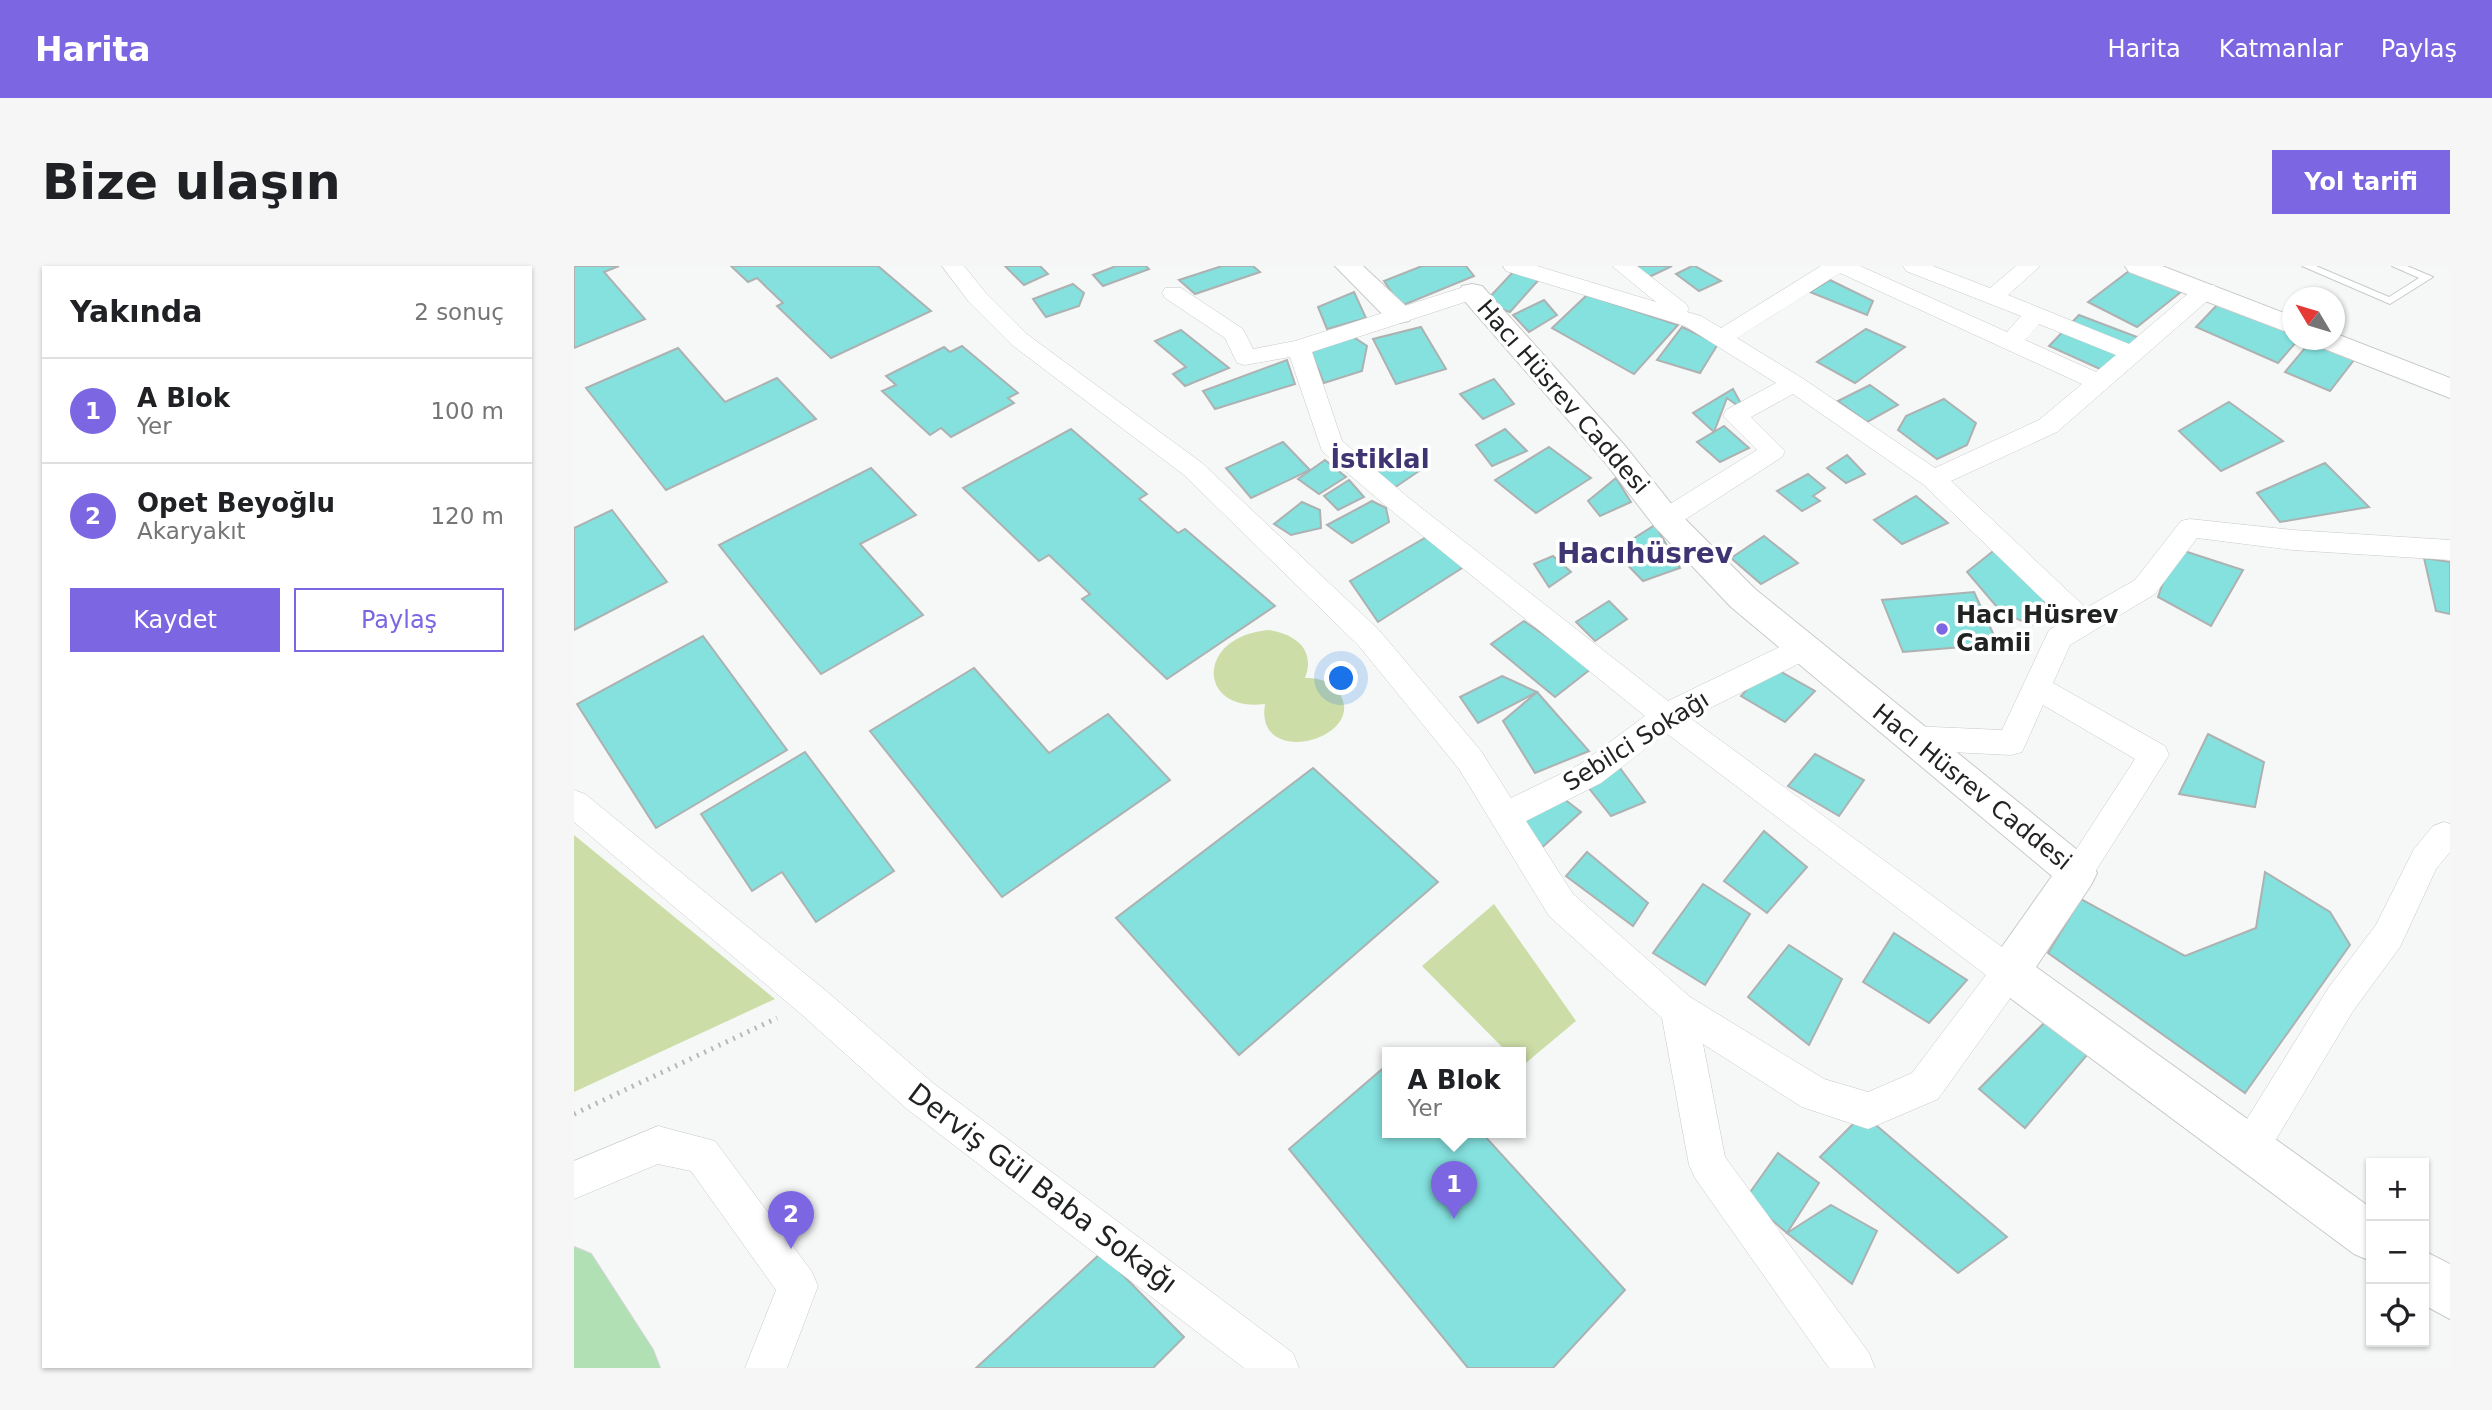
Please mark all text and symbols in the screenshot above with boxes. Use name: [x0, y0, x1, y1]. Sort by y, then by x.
text: Harita: [35, 30, 151, 69]
text: Harita: [2107, 35, 2181, 63]
text: Katmanlar: [2219, 35, 2343, 63]
text: Paylaş: [2381, 35, 2457, 63]
button: Yol tarifi: [2272, 150, 2450, 214]
text: Bize ulaşın: [42, 154, 341, 211]
north arrow: [2282, 287, 2345, 350]
text: Yakında: [70, 294, 203, 329]
street label: Hacı Hüsrev Caddesi: [1471, 294, 1655, 500]
text: 2 sonuç: [414, 299, 504, 325]
text: A Blok: [137, 383, 230, 413]
text: 1: [85, 398, 101, 424]
text: 100 m: [430, 398, 504, 424]
text: Yer: [137, 413, 172, 439]
district label: İstiklal: [1330, 443, 1430, 474]
text: Opet Beyoğlu: [137, 488, 335, 518]
text: 2: [85, 503, 101, 529]
text: 120 m: [430, 503, 504, 529]
text: Akaryakıt: [137, 518, 246, 544]
district label: Hacıhüsrev: [1557, 537, 1733, 570]
button: Kaydet: [70, 588, 280, 652]
button: Paylaş: [294, 588, 504, 652]
place label: Hacı Hüsrev Camii: [1956, 601, 2119, 657]
marker: Hacı Hüsrev Camii: [1934, 621, 1950, 637]
your location: [1324, 661, 1358, 695]
street label: Sebilci Sokağı: [1558, 685, 1714, 797]
street label: Hacı Hüsrev Caddesi: [1867, 698, 2077, 876]
popup: [1382, 1047, 1526, 1138]
text: A Blok: [1407, 1065, 1501, 1095]
street label: Derviş Gül Baba Sokağı: [902, 1077, 1184, 1300]
text: Yer: [1407, 1095, 1442, 1121]
map controls: [2366, 1158, 2429, 1347]
button: +: [2366, 1158, 2429, 1221]
pin: 1: [1431, 1161, 1477, 1219]
pin: 2: [768, 1191, 814, 1249]
button: −: [2366, 1221, 2429, 1284]
button: locate: [2366, 1284, 2429, 1347]

